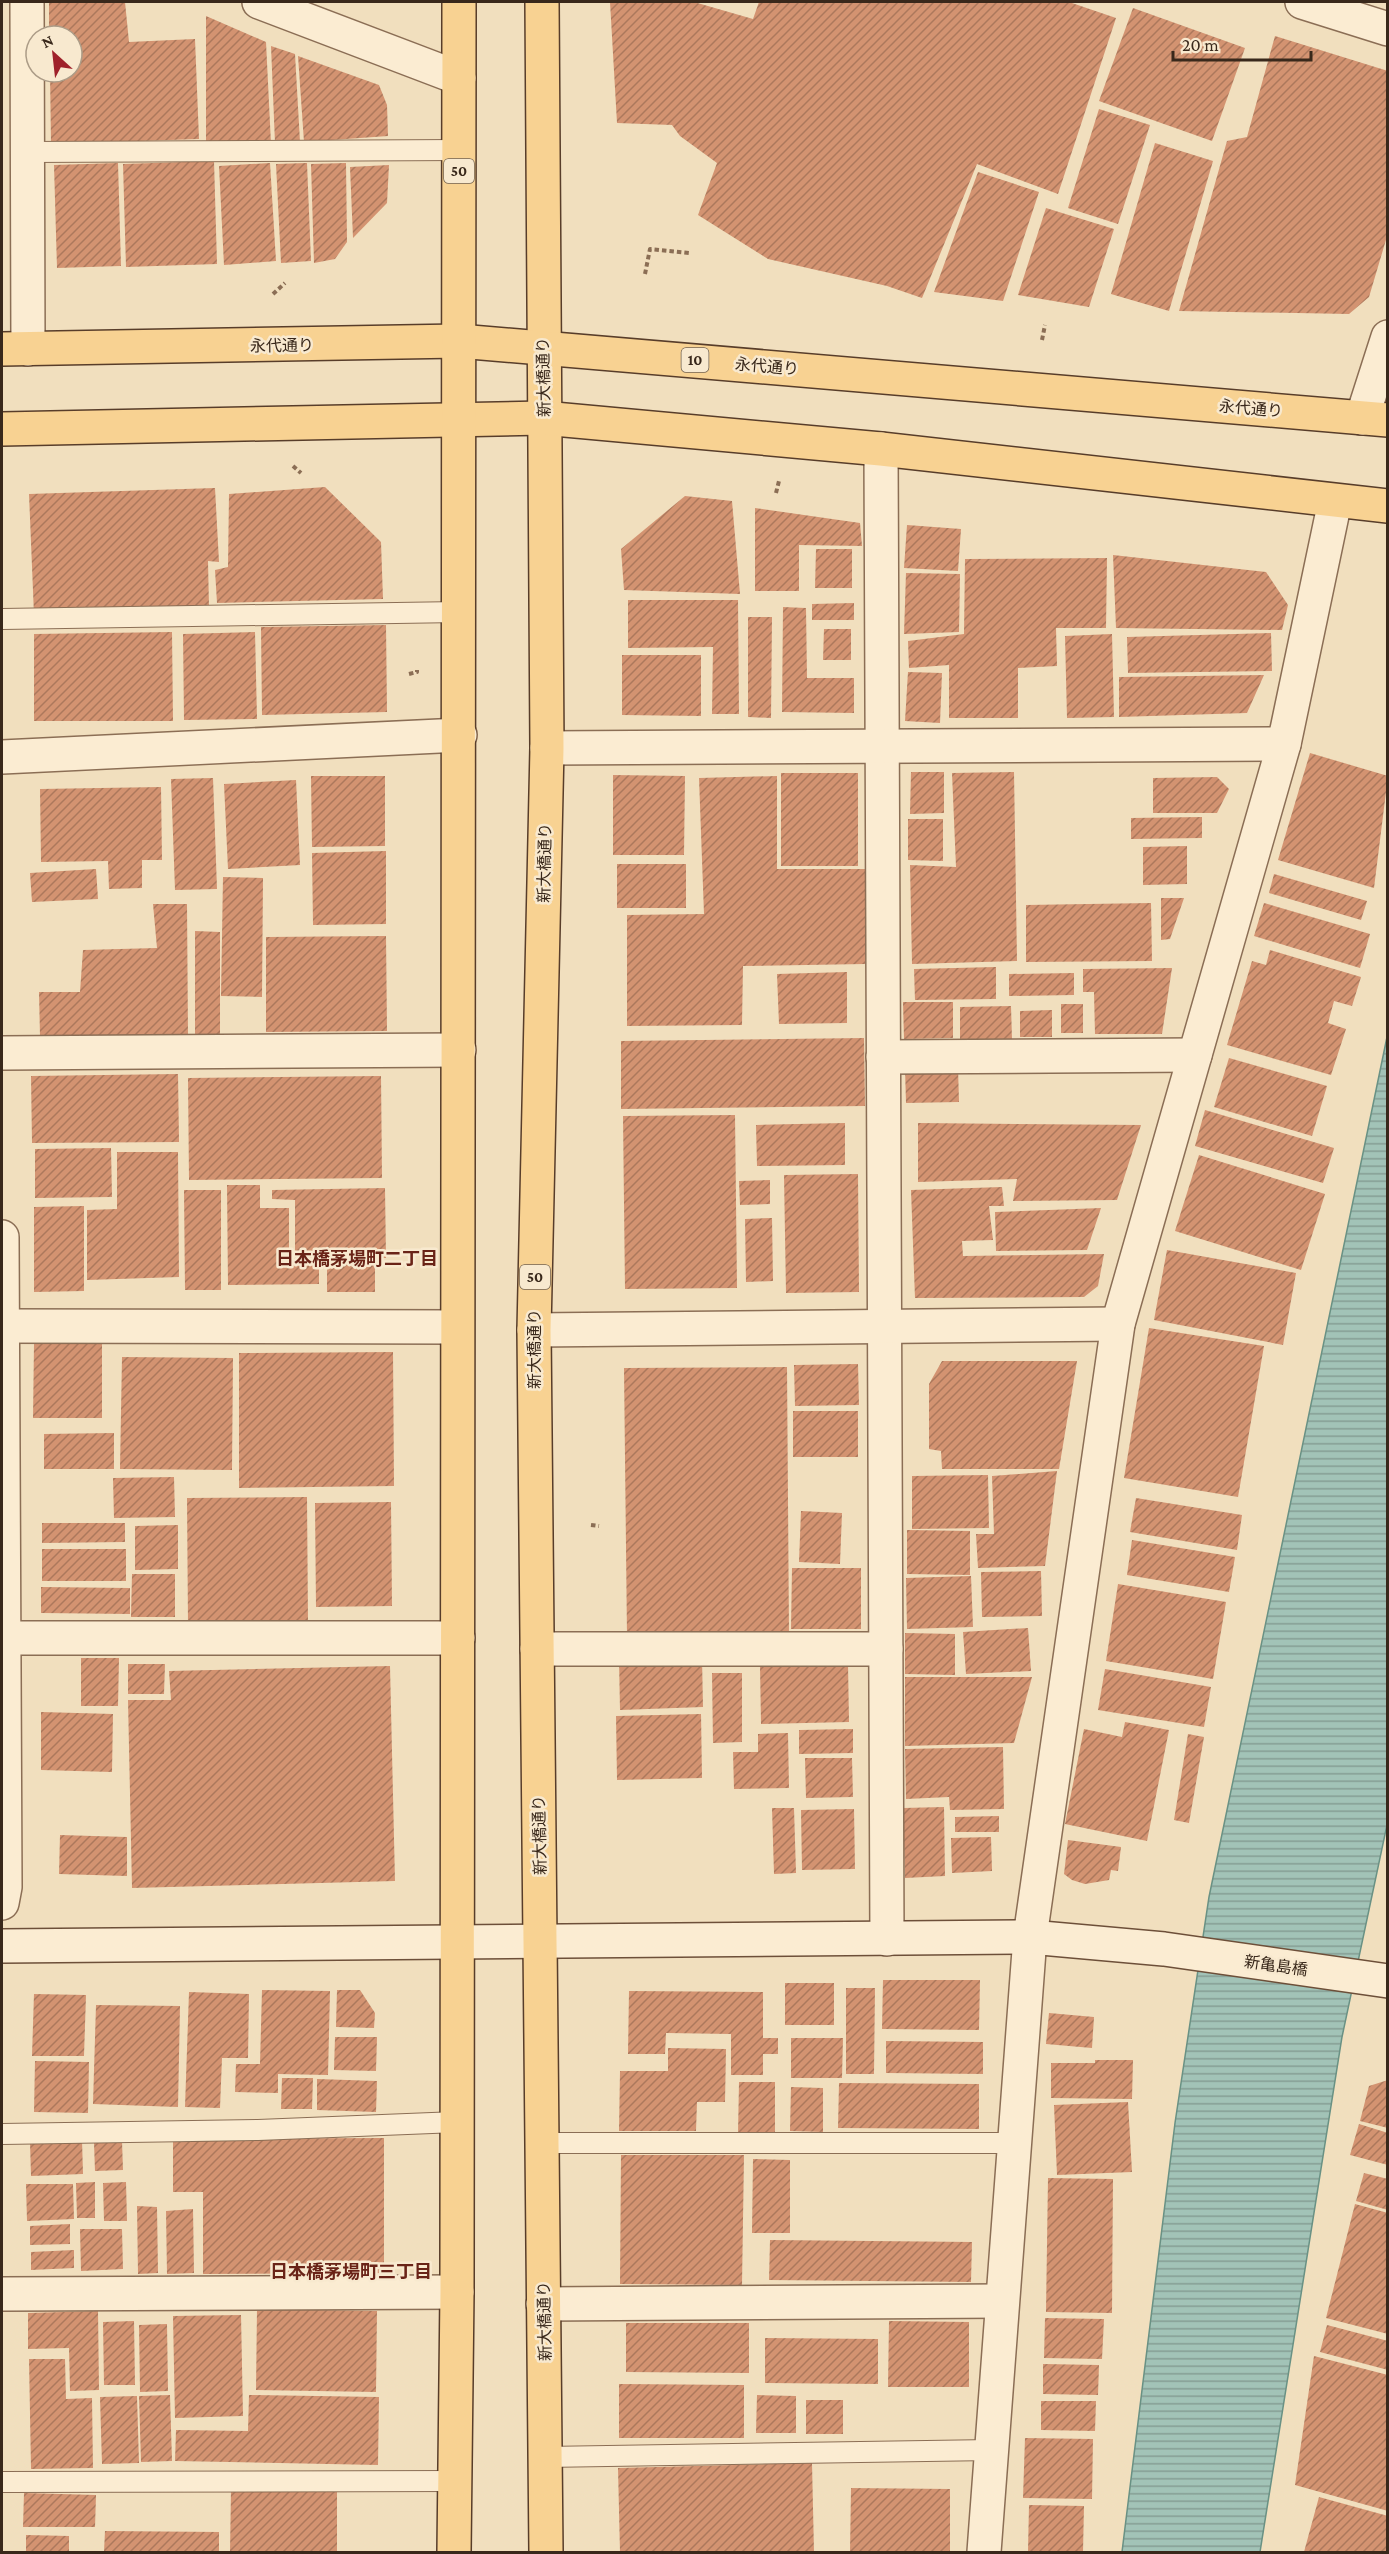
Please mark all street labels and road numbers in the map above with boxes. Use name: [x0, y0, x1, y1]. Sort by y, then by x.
road number: 50: [444, 159, 474, 183]
street label: 永代通り: [250, 336, 314, 355]
street label: 新大橋通り: [534, 337, 553, 417]
road number: 10: [682, 348, 708, 372]
street label: 永代通り: [734, 355, 800, 378]
street label: 永代通り: [1218, 397, 1284, 420]
street label: 新大橋通り: [535, 823, 554, 903]
road number: 50: [520, 1265, 550, 1289]
street label: 新大橋通り: [526, 1309, 543, 1389]
street label: 新大橋通り: [530, 1795, 549, 1875]
street label: 新亀島橋: [1243, 1953, 1309, 1978]
street label: 新大橋通り: [535, 2281, 554, 2361]

